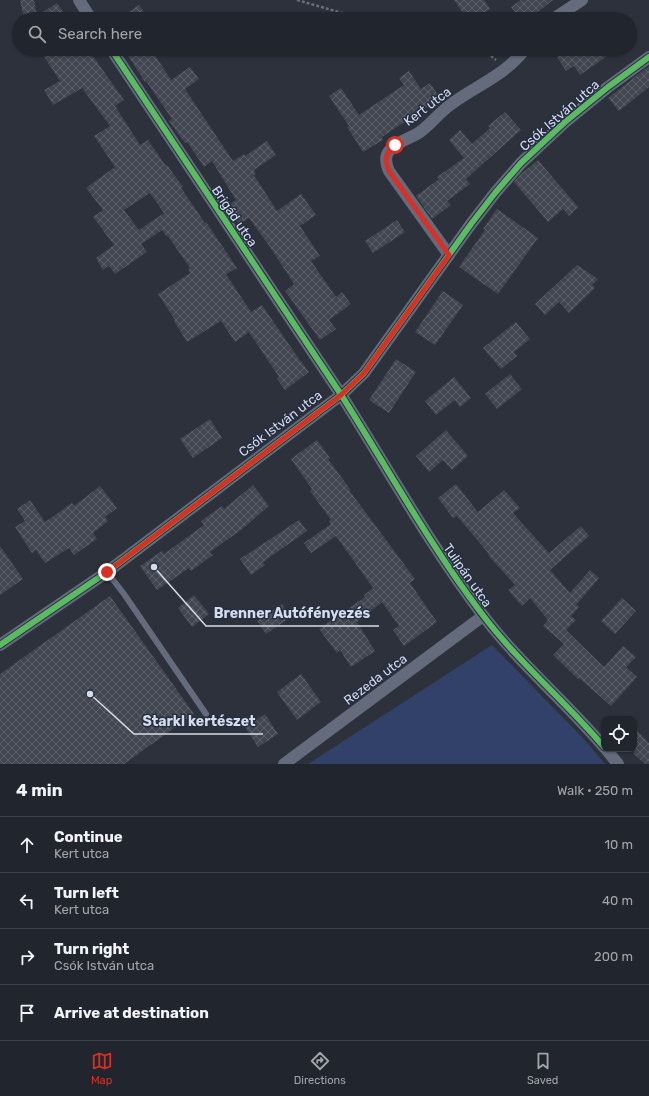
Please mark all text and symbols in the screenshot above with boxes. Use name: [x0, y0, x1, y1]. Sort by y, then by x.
search box: [12, 12, 637, 56]
icon: search: [26, 23, 48, 45]
text: Search here: [58, 25, 142, 43]
street label: Csók István utca: [517, 77, 602, 154]
street label: Kert utca: [401, 84, 454, 129]
route start: [386, 136, 404, 154]
street label: Brigád utca: [208, 183, 260, 250]
street label: Csók István utca: [236, 387, 325, 460]
street label: Tulipán utca: [440, 541, 495, 610]
route end: [98, 563, 116, 581]
callout: Brenner Autófényezés: [206, 600, 379, 626]
text: Brenner Autófényezés: [214, 605, 371, 622]
street label: Rezeda utca: [341, 651, 410, 708]
callout: Starkl kertészet: [134, 708, 263, 734]
text: Starkl kertészet: [142, 713, 256, 730]
map controls: [601, 716, 637, 752]
button: locate: [601, 716, 637, 752]
text: 4 min: [16, 780, 63, 800]
text: Walk · 250 m: [557, 783, 633, 798]
text: Continue: [54, 828, 123, 846]
icon: ahead: [16, 834, 38, 856]
text: 10 m: [604, 837, 633, 852]
text: Kert utca: [54, 846, 109, 861]
text: Turn left: [54, 884, 119, 902]
icon: left: [16, 890, 38, 912]
text: 40 m: [602, 893, 633, 908]
text: Kert utca: [54, 902, 109, 917]
text: Turn right: [54, 940, 129, 958]
icon: right: [16, 946, 38, 968]
text: 200 m: [594, 949, 633, 964]
text: Csók István utca: [54, 958, 154, 973]
icon: arrive: [16, 1002, 38, 1024]
text: Arrive at destination: [54, 1004, 209, 1022]
tab: Map: [91, 1050, 113, 1087]
tab: Directions: [294, 1050, 346, 1087]
tab: Saved: [527, 1050, 558, 1087]

